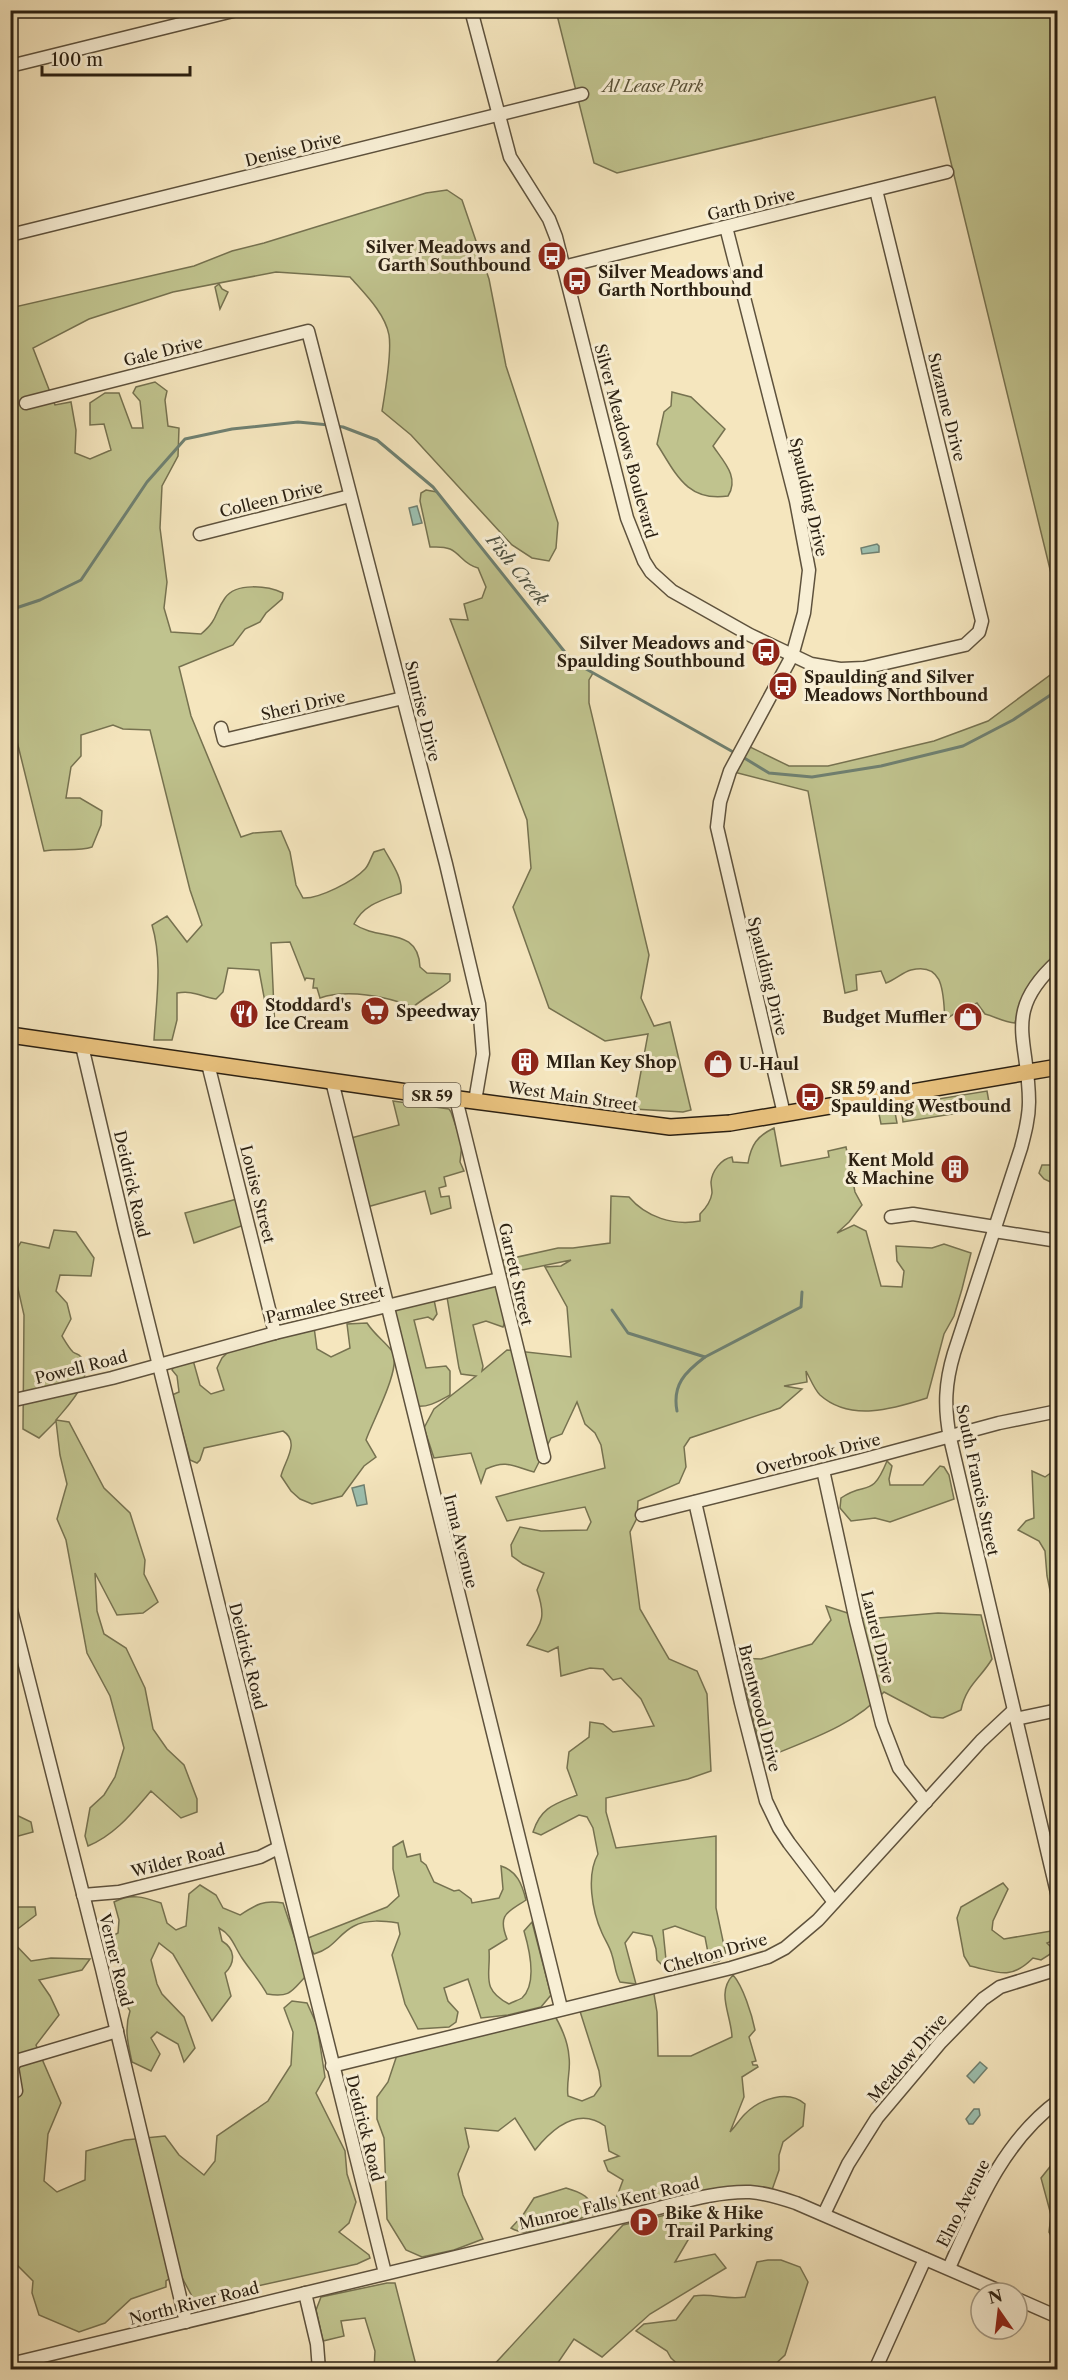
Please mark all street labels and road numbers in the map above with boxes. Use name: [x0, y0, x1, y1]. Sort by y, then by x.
street label: Denise Drive: [243, 127, 343, 171]
street label: Garth Drive: [705, 183, 797, 225]
street label: Gale Drive: [121, 332, 205, 370]
street label: Silver Meadows Boulevard: [590, 342, 662, 541]
street label: Suzanne Drive: [924, 351, 970, 463]
street label: Spaulding Drive: [786, 436, 832, 558]
street label: Colleen Drive: [217, 477, 325, 521]
street label: Sunrise Drive: [401, 659, 445, 763]
street label: Sheri Drive: [259, 686, 347, 724]
street label: Spaulding Drive: [744, 915, 792, 1037]
street label: West Main Street: [506, 1077, 640, 1115]
road number: SR 59: [404, 1083, 460, 1107]
street label: Deidrick Road: [110, 1128, 154, 1240]
street label: Louise Street: [236, 1143, 280, 1246]
street label: Garrett Street: [495, 1221, 538, 1327]
street label: Parmalee Street: [264, 1281, 387, 1327]
street label: Powell Road: [33, 1346, 130, 1388]
street label: South Francis Street: [952, 1402, 1004, 1558]
street label: Overbrook Drive: [754, 1429, 882, 1479]
street label: Irma Avenue: [440, 1492, 482, 1590]
street label: Laurel Drive: [857, 1589, 899, 1685]
street label: Deidrick Road: [225, 1601, 271, 1712]
street label: Brentwood Drive: [735, 1642, 785, 1774]
street label: Wilder Road: [128, 1839, 227, 1882]
street label: Verner Road: [95, 1910, 137, 2009]
street label: Chelton Drive: [661, 1929, 769, 1977]
street label: Meadow Drive: [863, 2010, 951, 2106]
street label: Deidrick Road: [342, 2073, 388, 2184]
street label: Elno Avenue: [932, 2156, 994, 2250]
street label: Munroe Falls Kent Road: [517, 2172, 702, 2234]
street label: North River Road: [127, 2277, 261, 2329]

